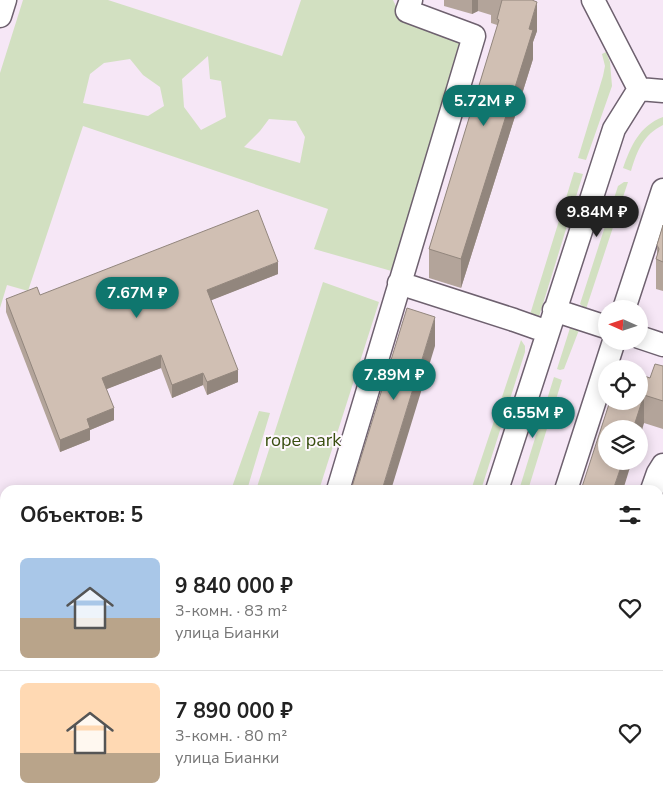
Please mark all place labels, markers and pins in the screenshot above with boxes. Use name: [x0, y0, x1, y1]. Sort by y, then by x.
pin: 5.72M ₽: [438, 84, 530, 127]
pin: 9.84M ₽: [551, 196, 643, 238]
pin: 7.67M ₽: [91, 276, 183, 319]
pin: 7.89M ₽: [348, 358, 440, 401]
pin: 6.55M ₽: [487, 396, 579, 439]

